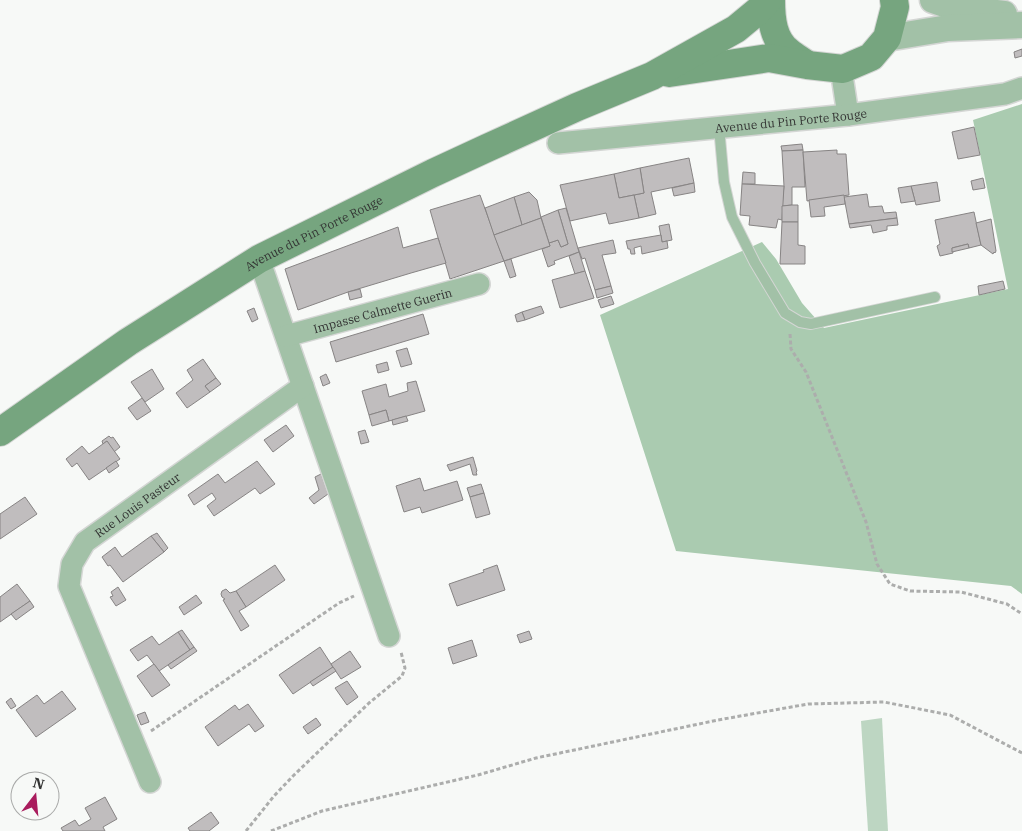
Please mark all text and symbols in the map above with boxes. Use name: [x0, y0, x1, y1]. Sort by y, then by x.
street label: Avenue du Pin Porte Rouge: [714, 105, 868, 135]
street label: Avenue du Pin Porte Rouge: [242, 192, 385, 274]
street label: Impasse Calmette Guerin: [311, 284, 454, 336]
street label: Rue Louis Pasteur: [92, 469, 183, 540]
north arrow: [10, 771, 60, 821]
text: N: [31, 773, 46, 794]

